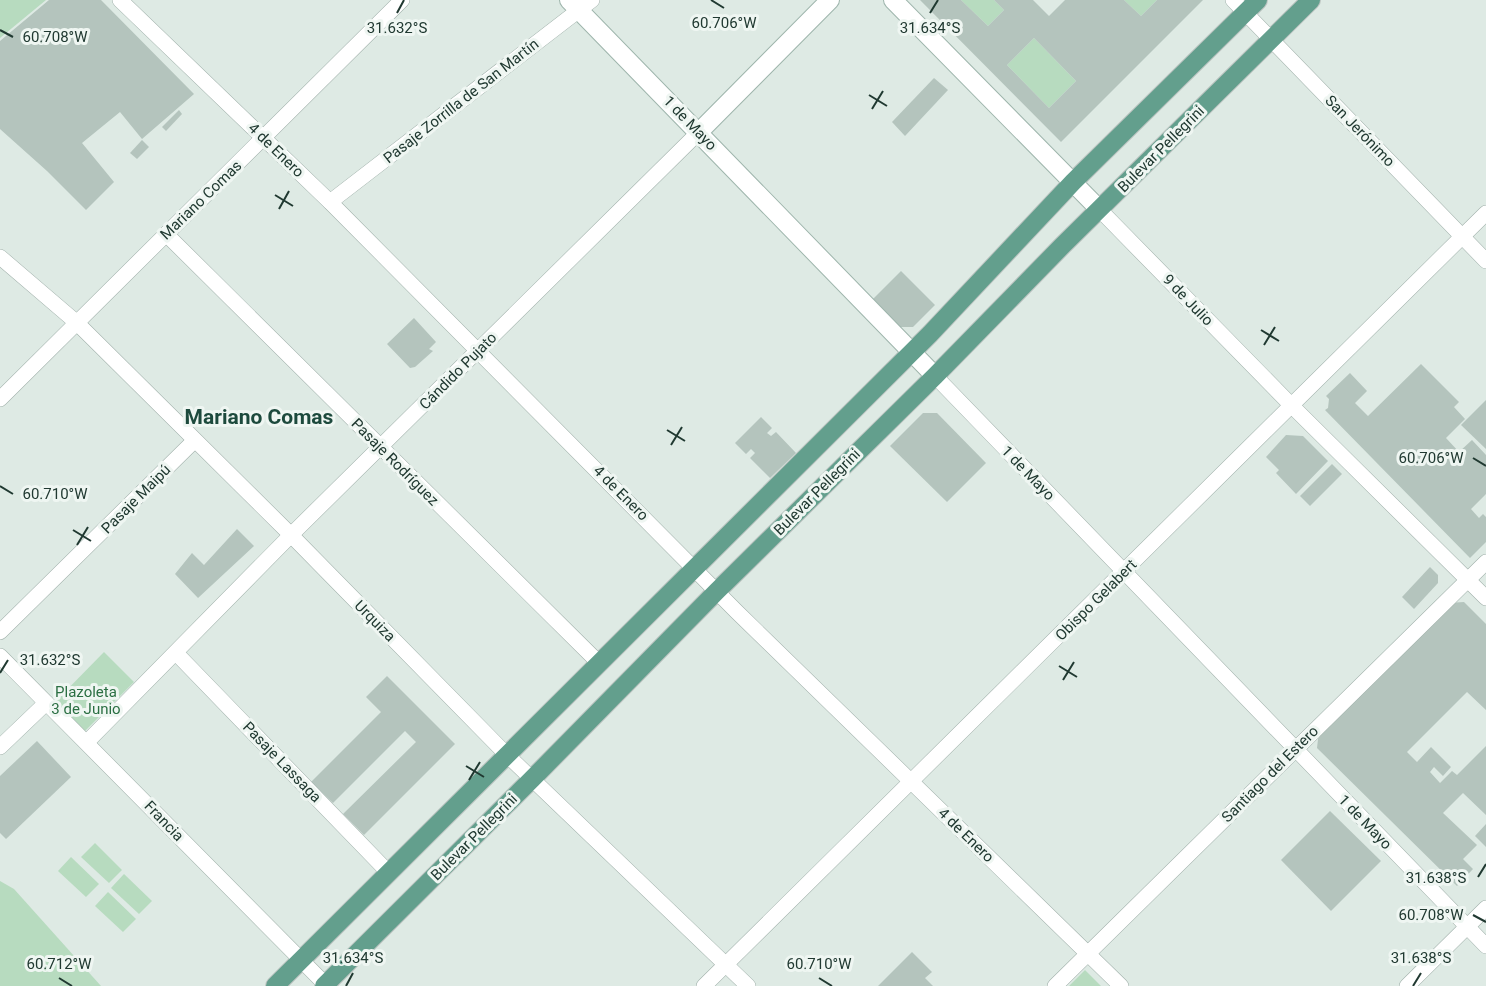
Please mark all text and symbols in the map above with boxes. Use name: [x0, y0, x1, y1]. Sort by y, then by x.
text: 60.706°W: [691, 14, 757, 32]
text: 31.632°S: [367, 19, 427, 37]
text: 31.634°S: [900, 19, 960, 37]
text: 60.708°W: [22, 28, 88, 46]
street label: Pasaje Zorrilla de San Martín: [380, 35, 542, 167]
street label: 1 de Mayo: [660, 92, 720, 154]
street label: San Jerónimo: [1321, 92, 1399, 170]
street label: Bulevar Pellegrini: [1114, 102, 1208, 196]
street label: 4 de Enero: [244, 119, 308, 181]
street label: Mariano Comas: [157, 157, 245, 243]
street label: 9 de Julio: [1159, 270, 1217, 330]
street label: Cándido Pujato: [416, 329, 500, 413]
district label: Mariano Comas: [185, 405, 334, 429]
street label: Pasaje Rodríguez: [348, 415, 442, 509]
street label: 1 de Mayo: [998, 442, 1058, 504]
street label: Bulevar Pellegrini: [770, 445, 864, 539]
text: 60.706°W: [1398, 449, 1464, 467]
street label: Pasaje Maipú: [98, 461, 174, 537]
street label: 4 de Enero: [590, 462, 652, 524]
text: 60.710°W: [22, 485, 88, 503]
street label: Obispo Gelabert: [1052, 556, 1140, 644]
street label: Urquiza: [351, 597, 399, 645]
text: 31.632°S: [20, 651, 80, 669]
park label: Plazoleta 3 de Junio: [51, 683, 121, 718]
street label: Pasaje Lassaga: [239, 718, 325, 806]
street label: Santiago del Estero: [1218, 722, 1322, 826]
street label: Bulevar Pellegrini: [427, 790, 521, 884]
street label: 1 de Mayo: [1335, 791, 1395, 853]
street label: Francia: [141, 797, 187, 845]
street label: 4 de Enero: [934, 804, 998, 866]
text: 31.638°S: [1406, 869, 1466, 887]
text: 60.708°W: [1398, 906, 1464, 924]
text: 31.634°S: [323, 949, 383, 967]
text: 31.638°S: [1391, 949, 1451, 967]
text: 60.712°W: [26, 955, 92, 973]
text: 60.710°W: [786, 955, 852, 973]

